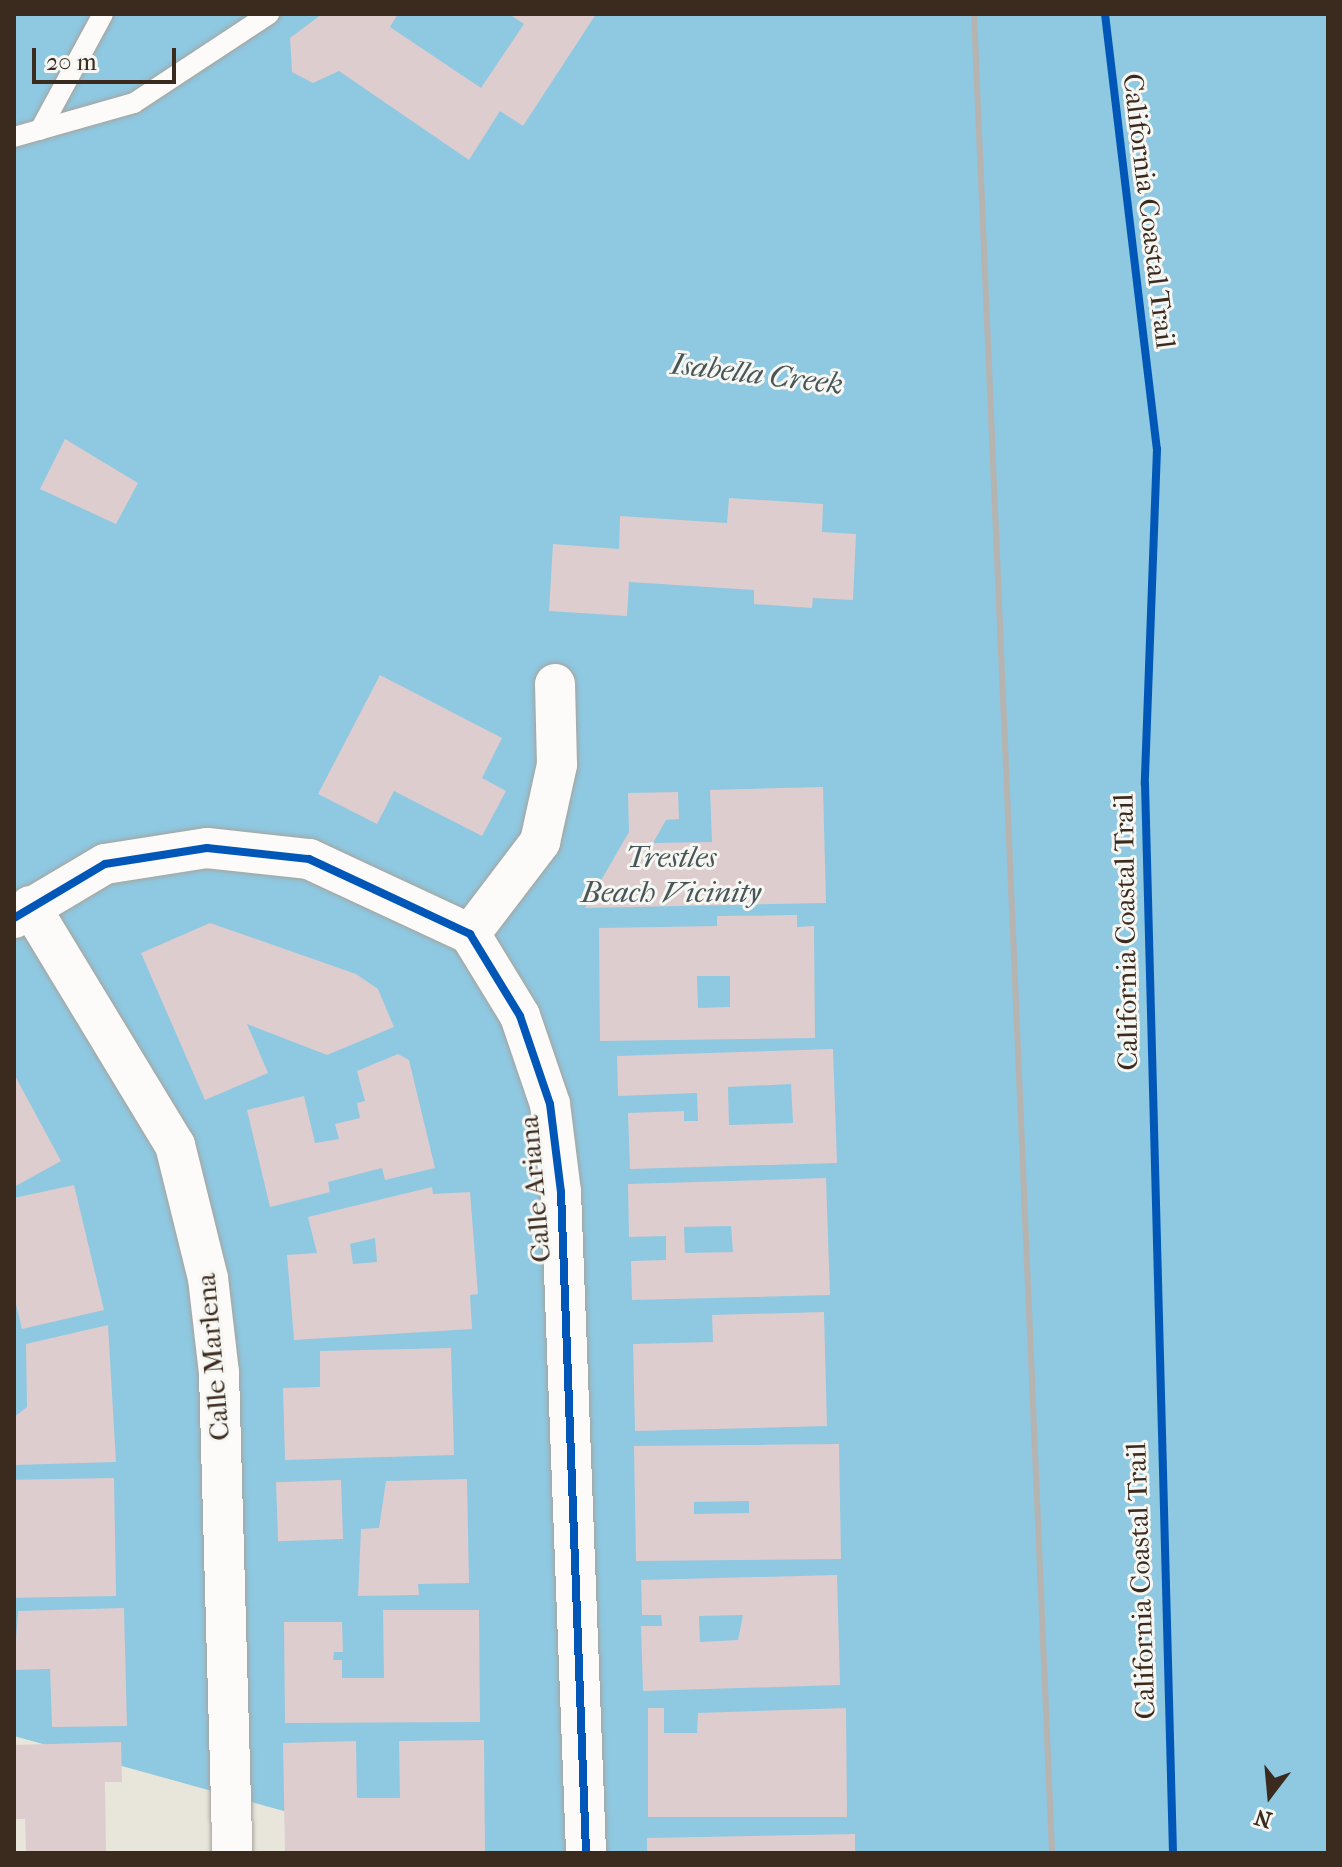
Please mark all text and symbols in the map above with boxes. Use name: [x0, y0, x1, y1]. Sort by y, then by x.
scale bar: [36, 32, 180, 82]
text: 20 m: [46, 48, 97, 76]
street label: California Coastal Trail: [1115, 72, 1183, 350]
water label: Isabella Creek: [669, 347, 845, 403]
street label: California Coastal Trail: [1107, 793, 1145, 1071]
water label: Trestles Beach Vicinity: [581, 840, 761, 910]
street label: Calle Ariana: [512, 1114, 558, 1264]
street label: Calle Marlena: [189, 1272, 237, 1442]
street label: California Coastal Trail: [1119, 1442, 1163, 1720]
north arrow: [1230, 1755, 1310, 1835]
text: N: [1252, 1803, 1275, 1833]

